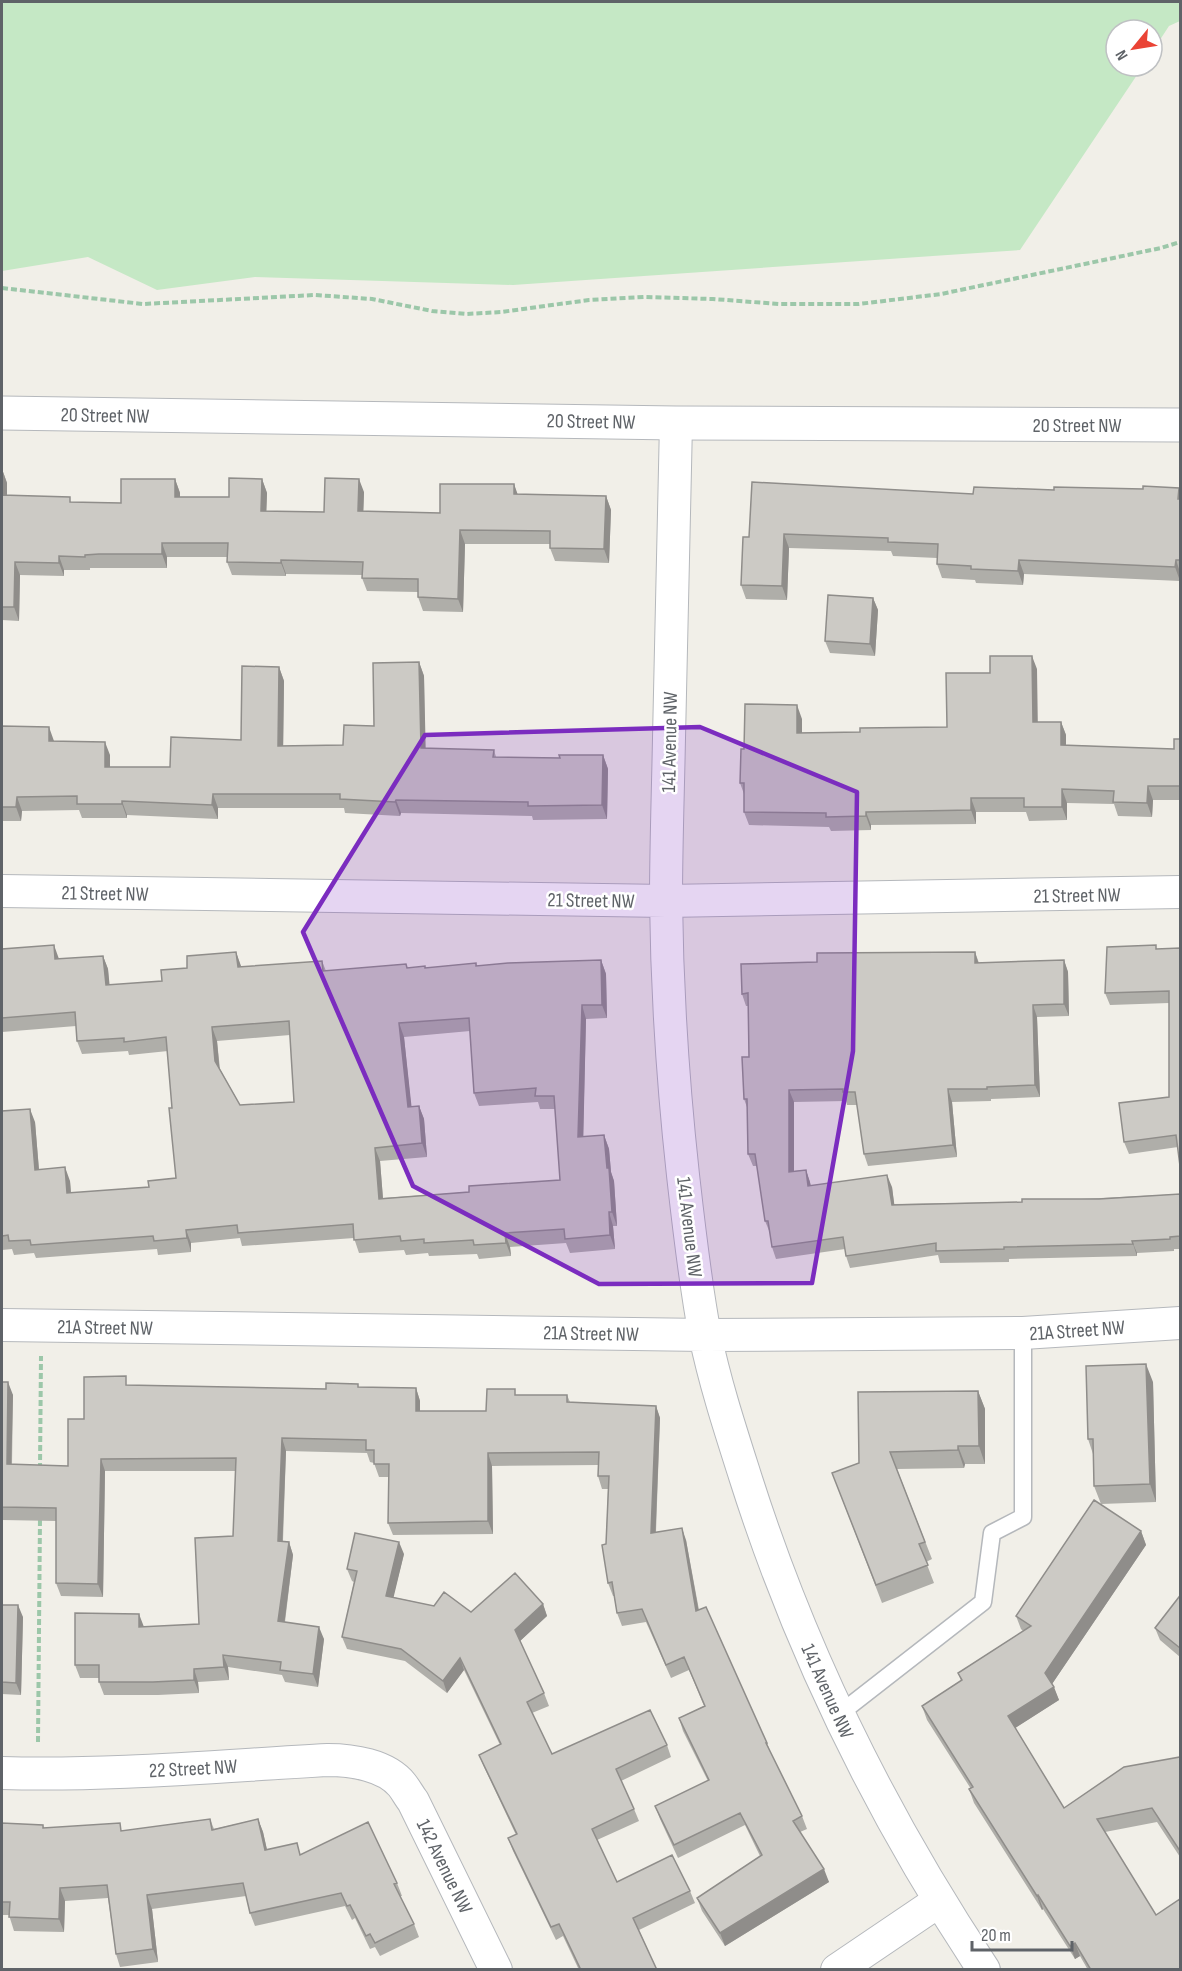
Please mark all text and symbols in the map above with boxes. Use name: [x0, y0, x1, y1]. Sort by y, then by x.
north arrow: [1104, 18, 1164, 78]
text: N: [1112, 46, 1133, 63]
street label: 20 Street NW: [60, 403, 150, 429]
street label: 20 Street NW: [546, 409, 636, 435]
street label: 20 Street NW: [1033, 414, 1121, 438]
street label: 141 Avenue NW: [657, 691, 683, 793]
street label: 21 Street NW: [61, 881, 149, 907]
street label: 21 Street NW: [1033, 883, 1121, 909]
street label: 21 Street NW: [547, 888, 635, 914]
street label: 141 Avenue NW: [671, 1176, 707, 1279]
street label: 21A Street NW: [57, 1315, 153, 1341]
street label: 21A Street NW: [1028, 1316, 1126, 1346]
street label: 21A Street NW: [543, 1321, 639, 1347]
street label: 141 Avenue NW: [796, 1640, 859, 1742]
street label: 22 Street NW: [148, 1755, 238, 1783]
street label: 142 Avenue NW: [411, 1815, 477, 1918]
scale bar: [972, 1914, 1072, 1952]
text: 20 m: [981, 1925, 1011, 1946]

